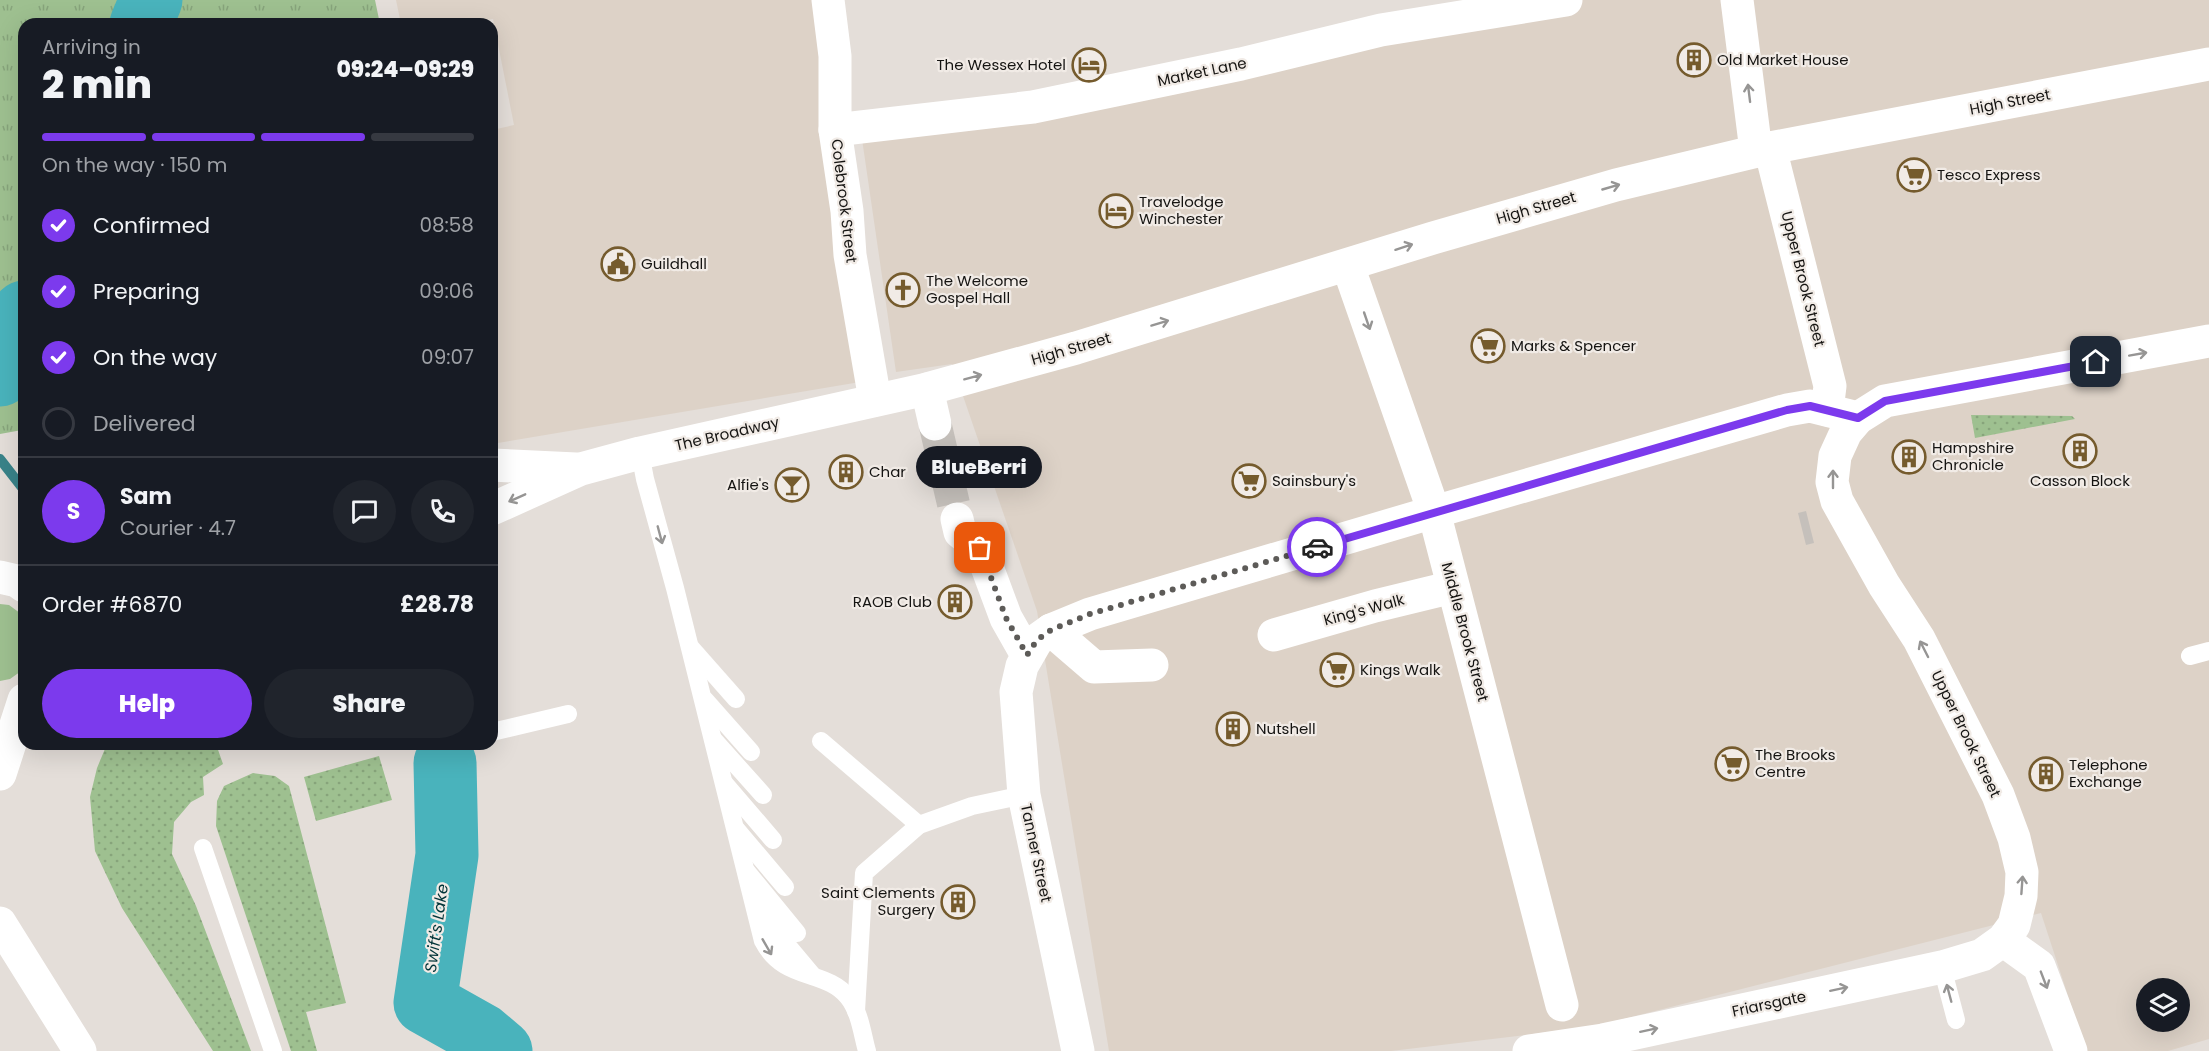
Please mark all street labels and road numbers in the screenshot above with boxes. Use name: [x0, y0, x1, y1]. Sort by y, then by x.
street label: Market Lane: [1155, 52, 1248, 91]
street label: High Street: [1968, 83, 2052, 120]
street label: Colebrook Street: [826, 138, 863, 264]
street label: High Street: [1494, 186, 1578, 229]
street label: Upper Brook Street: [1776, 209, 1830, 349]
street label: High Street: [1029, 327, 1113, 370]
street label: The Broadway: [673, 411, 782, 456]
street label: Middle Brook Street: [1437, 560, 1494, 704]
street label: King's Walk: [1321, 589, 1407, 630]
street label: Upper Brook Street: [1927, 667, 2006, 801]
street label: Tanner Street: [1016, 802, 1057, 904]
street label: Friarsgate: [1730, 985, 1808, 1022]

